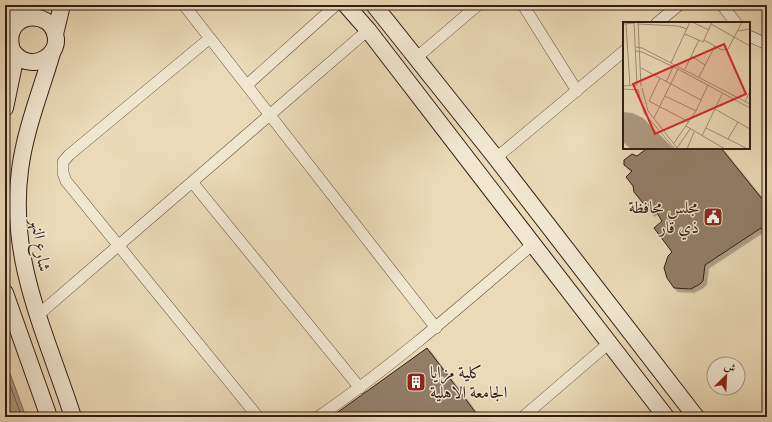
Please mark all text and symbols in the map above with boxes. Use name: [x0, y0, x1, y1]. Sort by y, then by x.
inset map: [623, 22, 750, 149]
place label: مجلس محافظة ذي قار: [628, 197, 700, 241]
public building icon: مجلس محافظة ذي قار: [702, 206, 724, 228]
street label: شارع النهر: [23, 215, 55, 274]
north arrow: [706, 356, 746, 396]
text: ش: [721, 358, 738, 377]
place label: كلية مزايا الجامعة الاهلية: [430, 362, 508, 406]
building icon: كلية مزايا الجامعة الاهلية: [405, 371, 427, 393]

